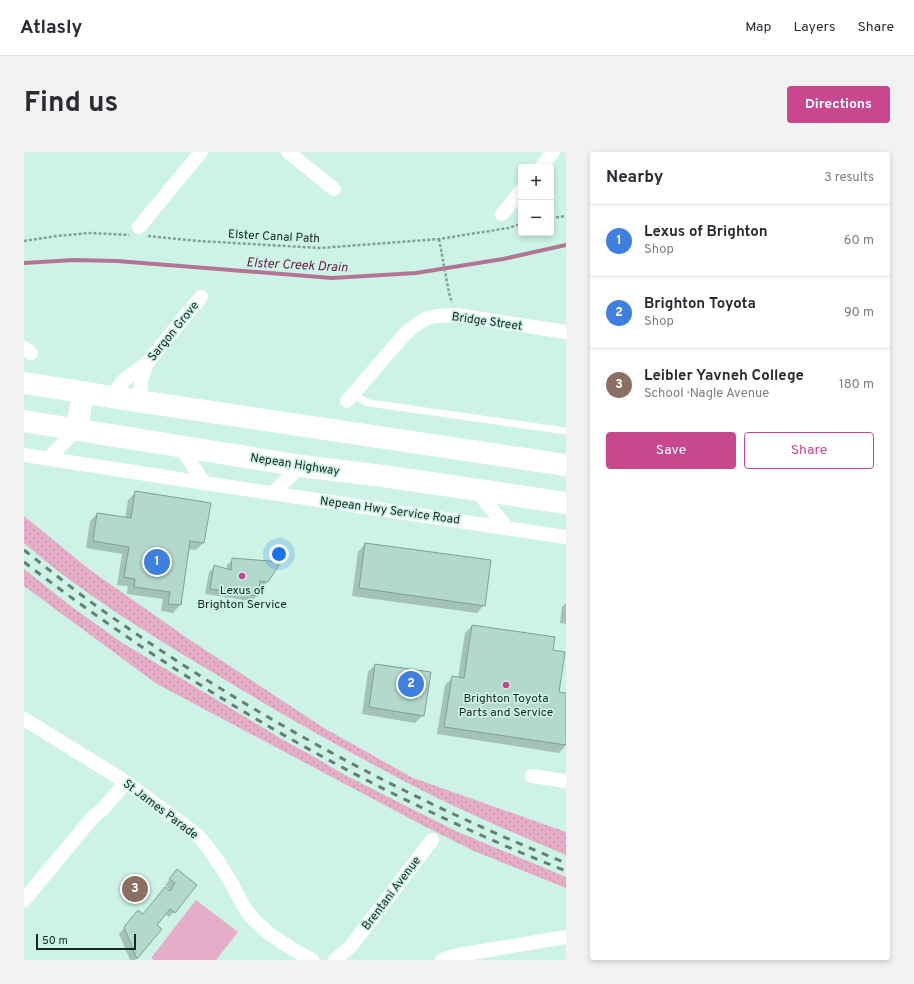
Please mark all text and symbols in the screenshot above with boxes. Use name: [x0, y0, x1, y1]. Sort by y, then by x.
text: Atlasly: [20, 16, 82, 40]
text: Map: [745, 19, 771, 36]
text: Layers: [793, 19, 835, 36]
text: Share: [857, 19, 894, 36]
text: Find us: [24, 86, 118, 122]
button: Directions: [787, 86, 890, 123]
map controls: [518, 164, 554, 236]
button: +: [518, 164, 554, 200]
text: Nearby: [606, 167, 663, 189]
text: 3 results: [824, 170, 874, 186]
button: −: [518, 200, 554, 236]
text: Lexus of Brighton: [644, 223, 768, 242]
street label: Elster Canal Path: [228, 227, 320, 247]
text: 1: [616, 233, 622, 249]
text: 60 m: [844, 233, 874, 249]
text: Shop: [644, 242, 674, 258]
water label: Elster Creek Drain: [246, 255, 348, 277]
text: Brighton Toyota: [644, 295, 756, 314]
street label: Sargon Grove: [145, 298, 203, 365]
text: 2: [615, 305, 623, 321]
text: 90 m: [844, 305, 874, 321]
street label: Bridge Street: [450, 309, 523, 335]
text: Shop: [644, 314, 674, 330]
text: Leibler Yavneh College: [644, 367, 804, 386]
text: 3: [615, 377, 623, 393]
text: 180 m: [839, 377, 874, 393]
text: School · Nagle Avenue: [644, 386, 769, 402]
button: Save: [606, 432, 736, 469]
button: Share: [744, 432, 874, 469]
street label: Nepean Highway: [249, 450, 341, 480]
street label: Nepean Hwy Service Road: [319, 493, 461, 529]
your location: [269, 544, 289, 564]
pin: 1: [144, 547, 170, 577]
marker: Lexus of Brighton Service: [237, 571, 247, 581]
place label: Lexus of Brighton Service: [197, 583, 287, 613]
pin: 2: [398, 669, 424, 699]
marker: Brighton Toyota Parts and Service: [501, 680, 511, 690]
place label: Brighton Toyota Parts and Service: [459, 691, 553, 721]
street label: St James Parade: [119, 776, 201, 843]
street label: Brentani Avenue: [359, 853, 425, 934]
pin: 3: [122, 874, 148, 904]
scale bar: [36, 932, 136, 951]
text: 50 m: [42, 934, 68, 948]

